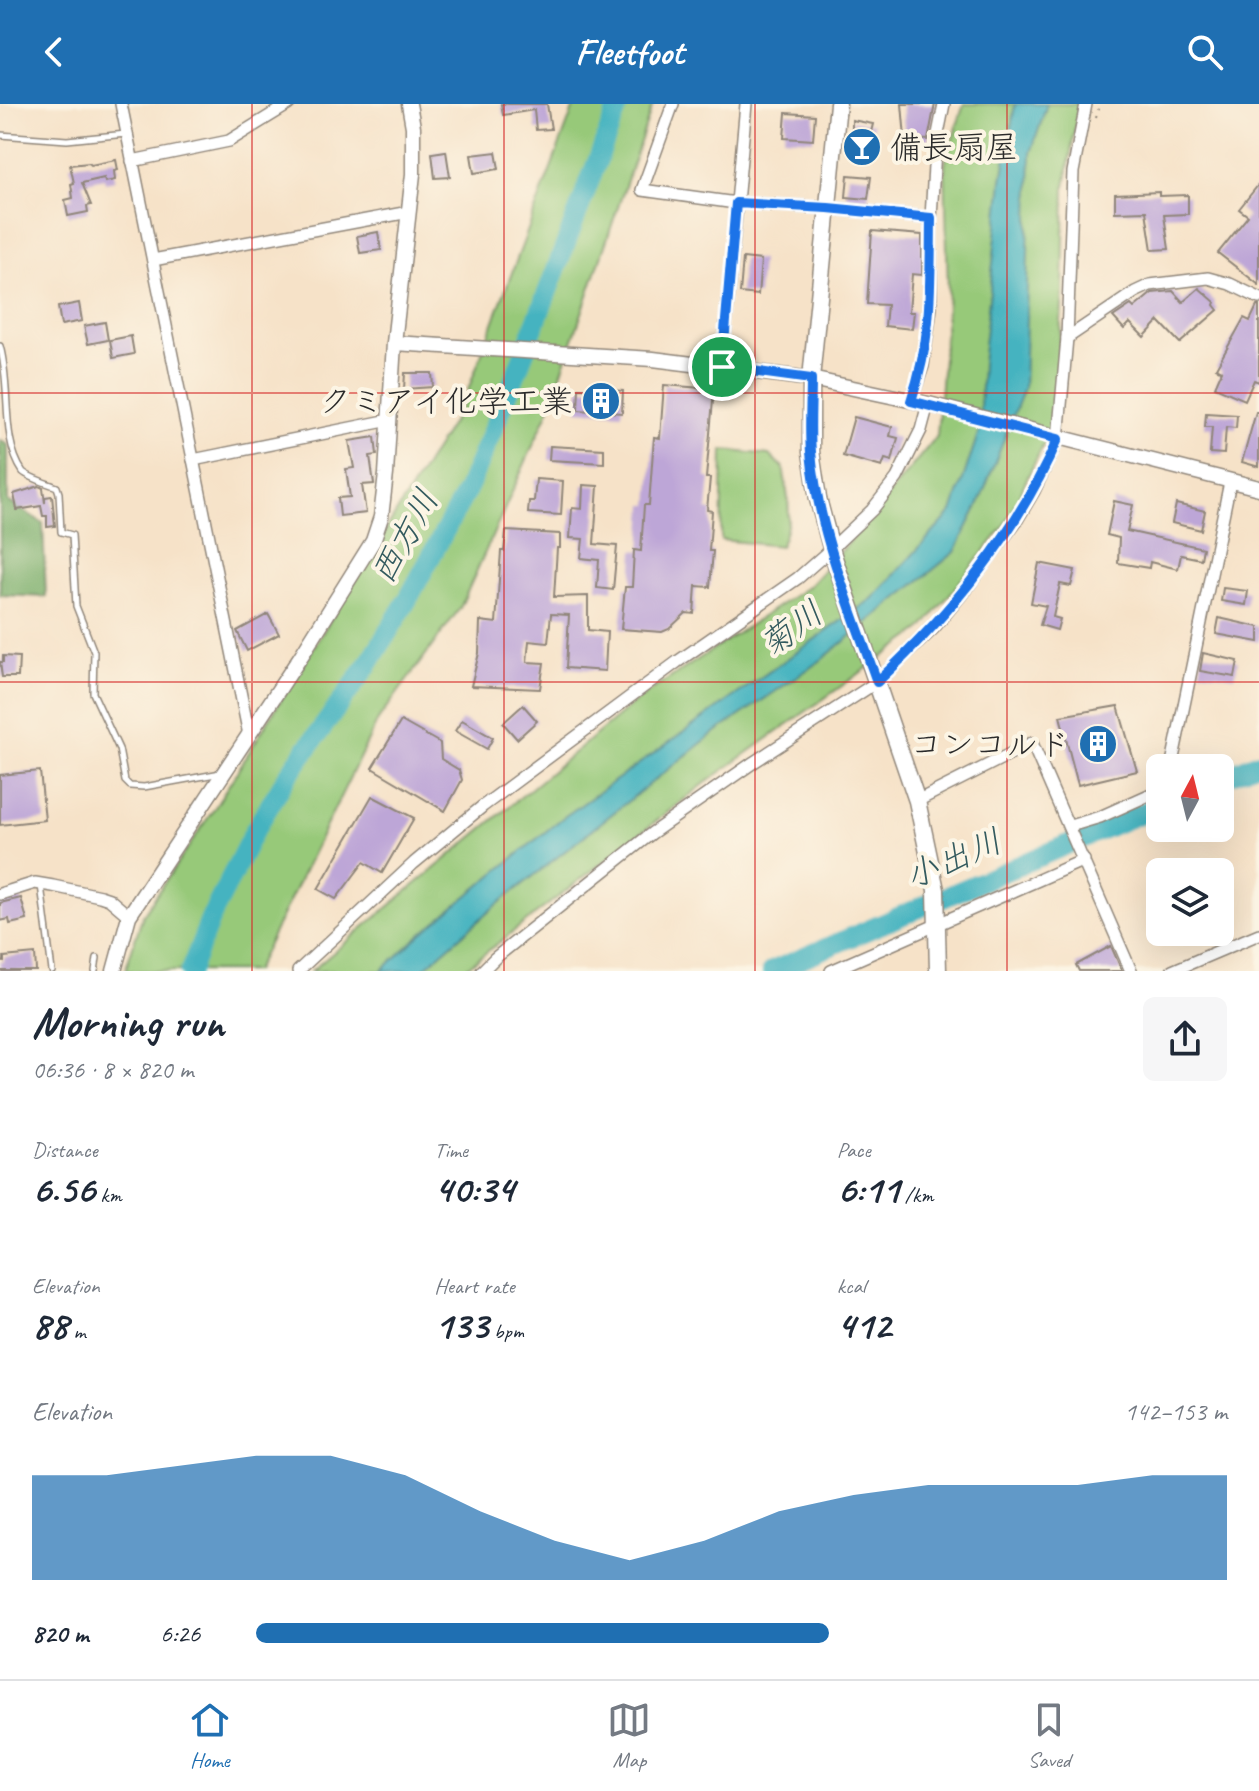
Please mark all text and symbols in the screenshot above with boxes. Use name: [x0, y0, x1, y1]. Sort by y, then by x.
text: Fleetfoot: [575, 29, 684, 75]
icon: back: [32, 30, 76, 74]
icon: search: [1183, 30, 1227, 74]
bar icon: 備長扇屋: [841, 126, 883, 168]
place label: 備長扇屋: [890, 127, 1018, 168]
pin: [688, 333, 756, 401]
icon: arrive: [700, 345, 744, 389]
building icon: クミアイ化学工業: [580, 380, 622, 422]
place label: クミアイ化学工業: [319, 381, 573, 422]
water label: 西方川: [361, 481, 448, 591]
water label: 菊川: [751, 591, 831, 666]
building icon: コンコルド: [1077, 723, 1119, 765]
place label: コンコルド: [910, 724, 1070, 765]
north arrow: [1146, 754, 1234, 842]
map controls: [1146, 754, 1234, 946]
water label: 小出川: [898, 819, 1009, 898]
button: layers: [1146, 858, 1234, 946]
text: Morning run: [32, 995, 224, 1050]
button: share: [1143, 997, 1227, 1081]
text: 06:36 · 8 × 820 m: [32, 1053, 193, 1086]
text: Distance: [32, 1136, 98, 1164]
text: Time: [434, 1136, 468, 1164]
text: Pace: [837, 1136, 871, 1164]
text: 6.56: [32, 1164, 95, 1214]
text: 40:34: [434, 1164, 514, 1214]
text: 6:11: [837, 1164, 899, 1214]
text: km: [95, 1181, 122, 1209]
text: /km: [899, 1181, 934, 1209]
text: Elevation: [32, 1272, 100, 1300]
text: Heart rate: [434, 1272, 515, 1300]
text: kcal: [837, 1272, 866, 1300]
text: 88: [32, 1300, 68, 1350]
text: 133: [434, 1300, 488, 1350]
text: 412: [837, 1300, 891, 1350]
text: m: [68, 1317, 86, 1345]
text: bpm: [488, 1317, 524, 1345]
text: Elevation: [32, 1395, 112, 1428]
text: 142–153 m: [1124, 1395, 1227, 1428]
text: 820 m: [32, 1617, 88, 1650]
text: 6:26: [160, 1617, 200, 1650]
tab: Home: [188, 1698, 232, 1774]
tab: Map: [607, 1698, 651, 1774]
tab: Saved: [1027, 1698, 1071, 1774]

